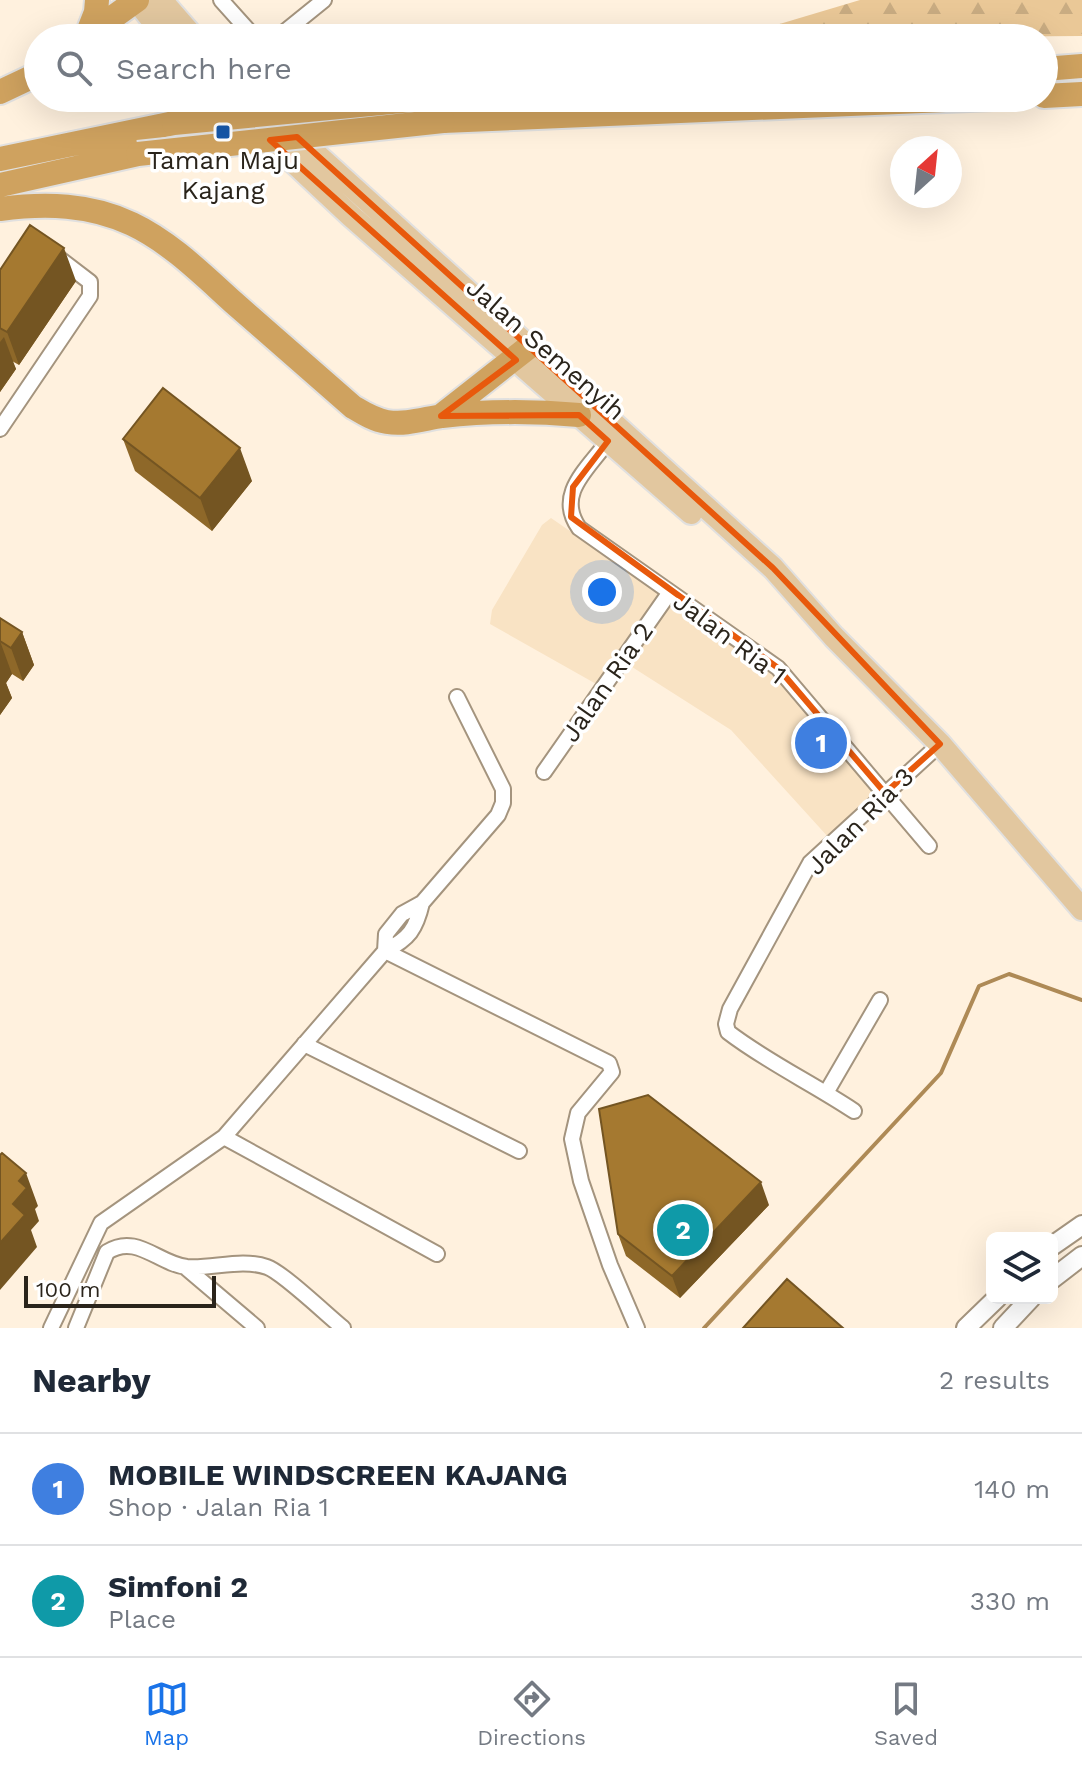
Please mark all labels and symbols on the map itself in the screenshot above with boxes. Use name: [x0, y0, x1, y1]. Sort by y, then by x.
marker: Taman Maju Kajang: [214, 123, 232, 141]
north arrow: [890, 136, 962, 208]
place label: Taman Maju Kajang: [147, 145, 299, 205]
street label: Jalan Semenyih: [461, 272, 631, 426]
your location: [582, 572, 622, 612]
street label: Jalan Ria 1: [668, 586, 792, 690]
street label: Jalan Ria 2: [555, 617, 659, 747]
pin: 1: [795, 713, 847, 773]
street label: Jalan Ria 3: [800, 761, 920, 881]
pin: 2: [657, 1200, 709, 1260]
scale bar: [24, 1272, 216, 1308]

